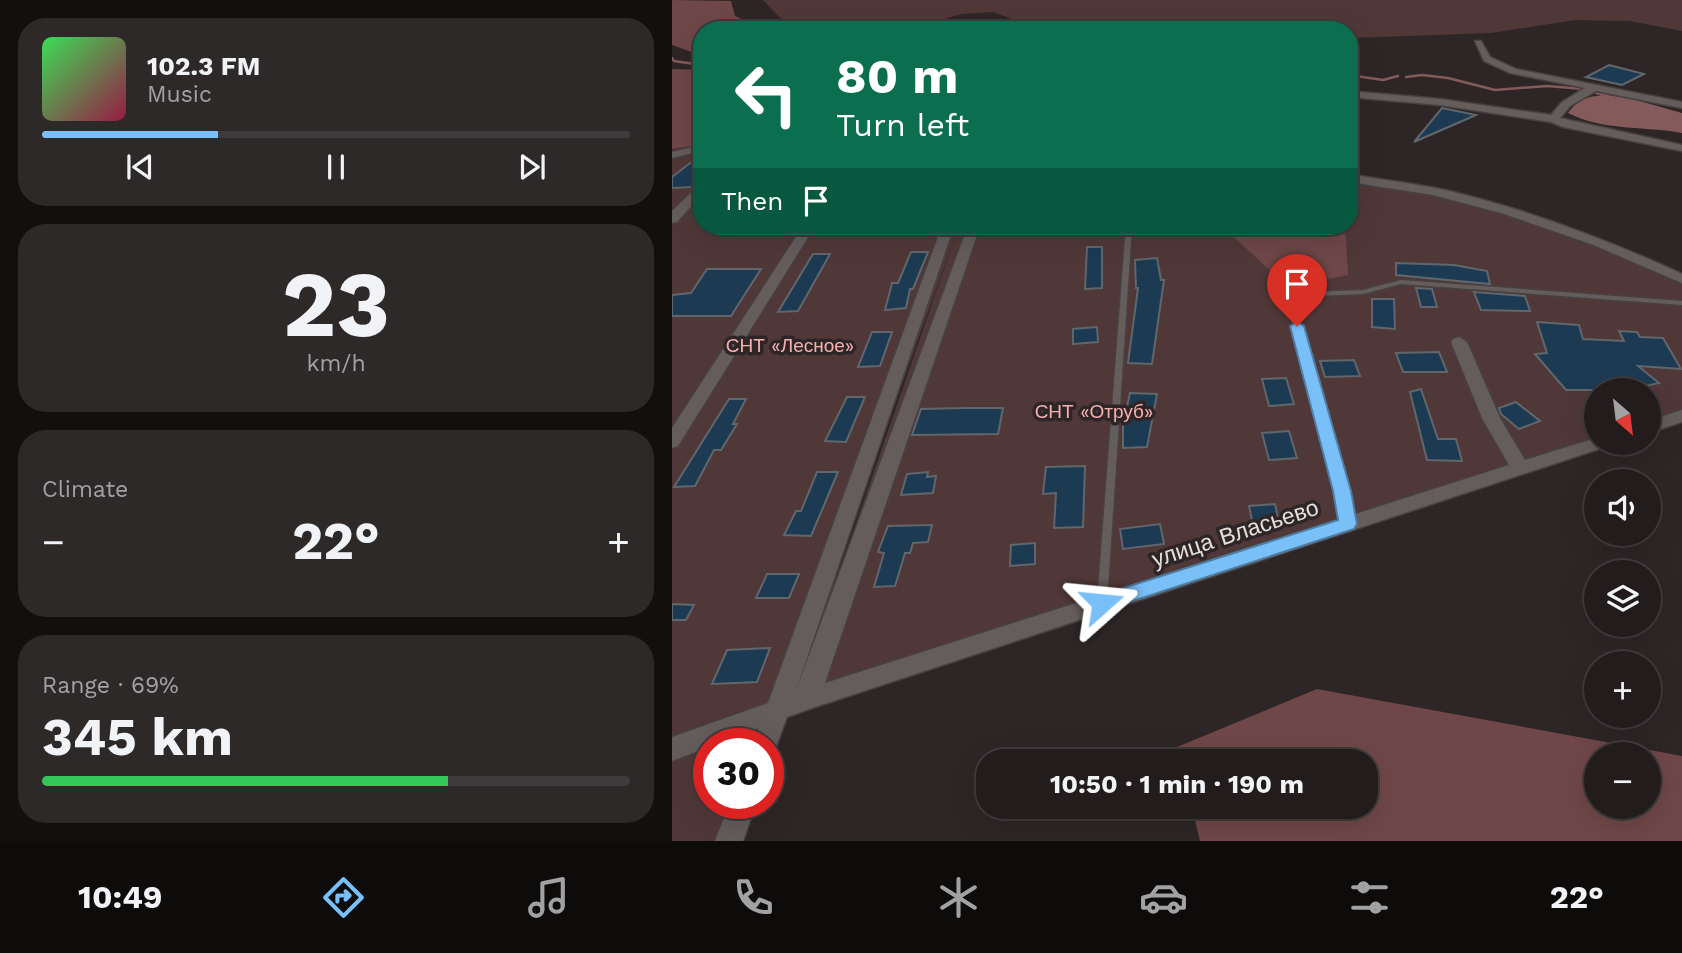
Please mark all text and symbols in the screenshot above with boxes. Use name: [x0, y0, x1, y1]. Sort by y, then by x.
text: 80 m: [836, 47, 958, 105]
icon: left: [721, 49, 812, 140]
text: 102.3 FM: [147, 51, 260, 81]
text: Music: [147, 81, 212, 108]
text: Turn left: [836, 106, 969, 144]
icon: previous: [121, 148, 159, 186]
icon: pause: [317, 148, 355, 186]
icon: next: [513, 148, 551, 186]
icon: arrive: [797, 182, 835, 220]
text: Then: [721, 186, 783, 216]
text: 23: [282, 251, 390, 358]
pin: [1267, 254, 1327, 326]
icon: arrive: [1278, 265, 1316, 303]
park label: СНТ «Лесное»: [726, 334, 854, 357]
text: km/h: [306, 350, 366, 377]
north arrow: [1584, 378, 1661, 455]
map controls: [1584, 378, 1661, 819]
park label: СНТ «Отруб»: [1035, 400, 1153, 423]
button: sound: [1584, 469, 1661, 546]
text: Climate: [42, 476, 128, 503]
street label: улица Власьево: [1148, 494, 1322, 573]
text: 22°: [292, 511, 380, 572]
text: −: [42, 520, 65, 564]
text: +: [607, 520, 630, 564]
button: layers: [1584, 560, 1661, 637]
position arrow: [1065, 566, 1139, 640]
button: +: [1584, 651, 1661, 728]
text: Range · 69%: [42, 672, 179, 699]
text: 345 km: [42, 707, 233, 768]
speed limit sign: 30: [693, 728, 784, 819]
button: −: [1584, 742, 1661, 819]
text: 10:50 · 1 min · 190 m: [1050, 769, 1304, 799]
icon: directions: [319, 873, 368, 922]
icon: music: [524, 873, 573, 922]
icon: phone: [729, 873, 778, 922]
icon: climate: [934, 873, 983, 922]
icon: car: [1139, 873, 1188, 922]
icon: filters: [1345, 873, 1394, 922]
text: 10:49: [78, 878, 163, 916]
text: 22°: [1550, 878, 1604, 916]

